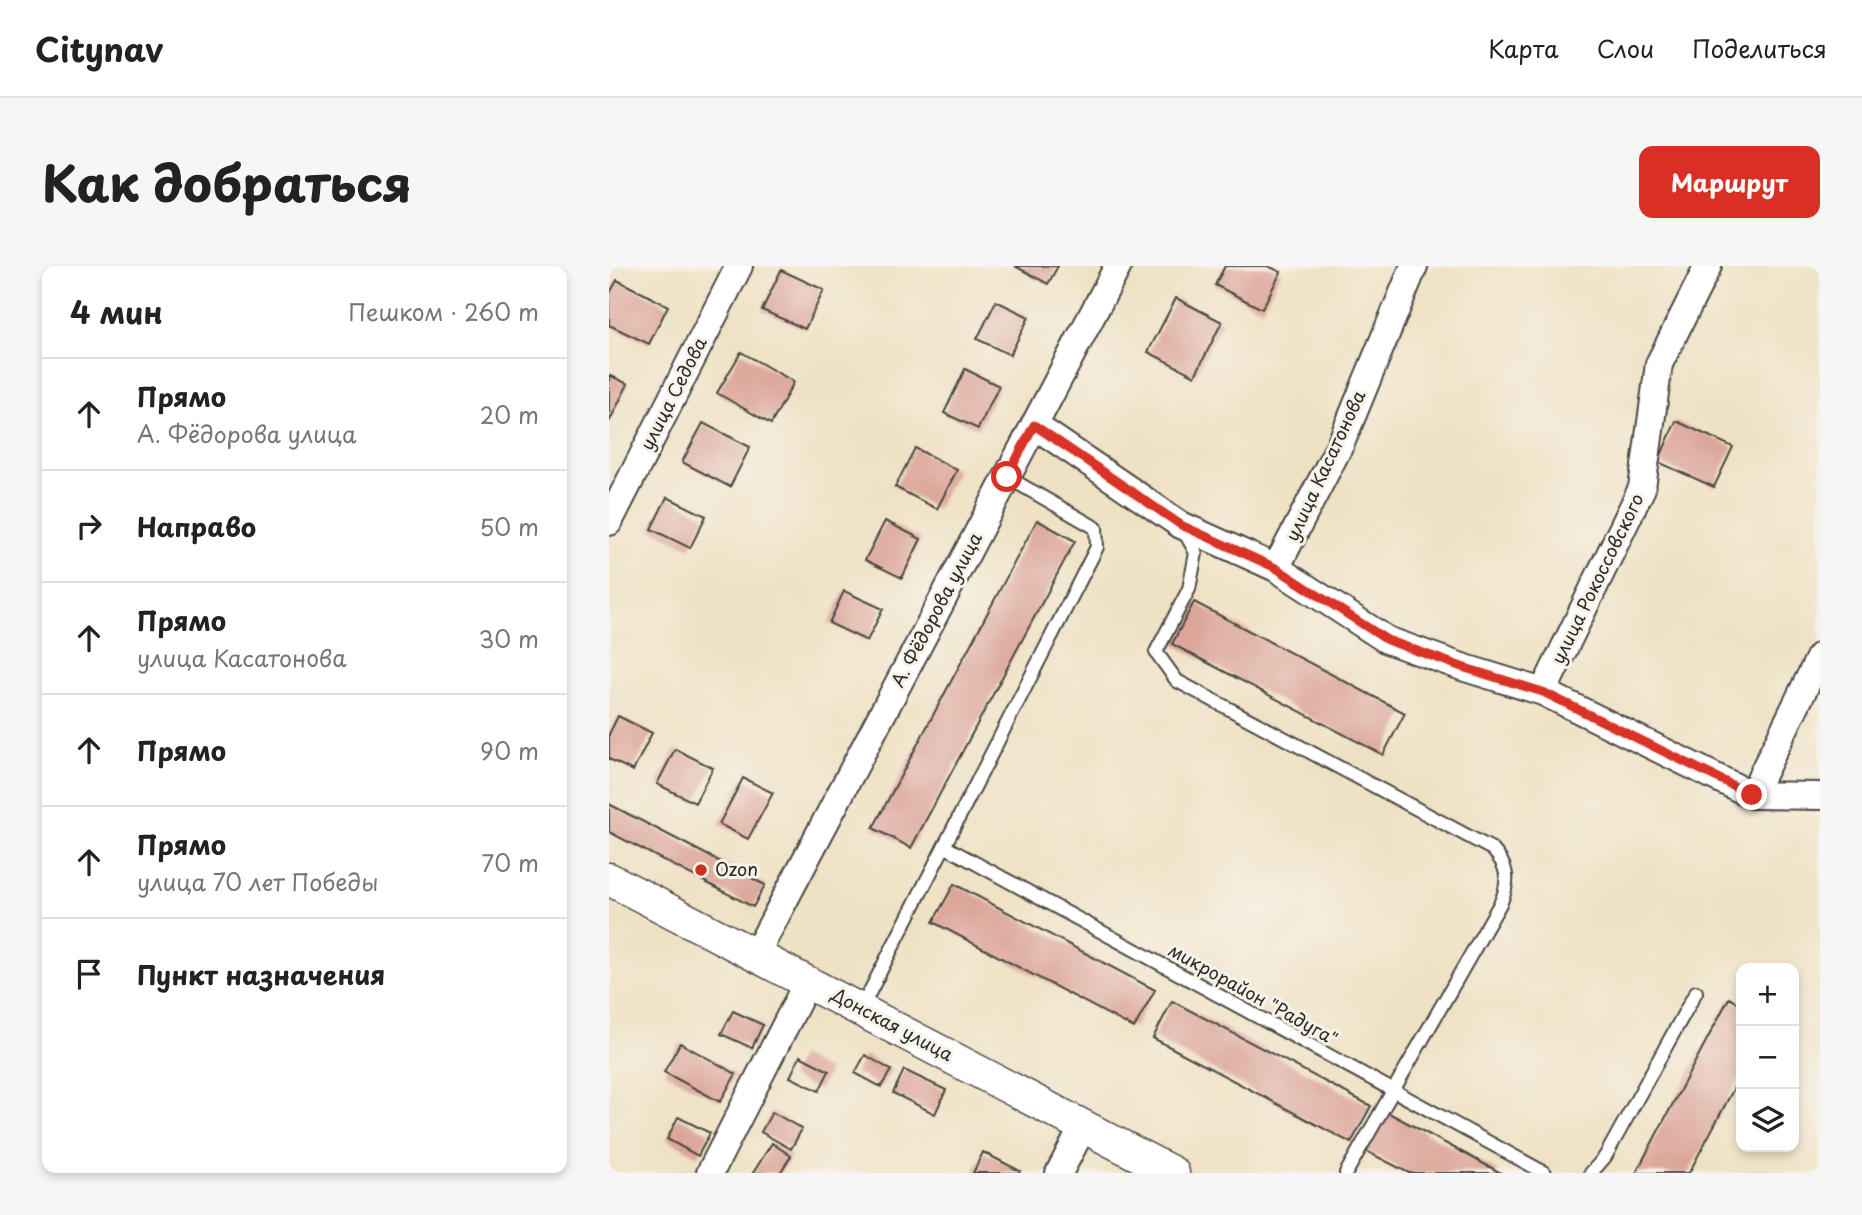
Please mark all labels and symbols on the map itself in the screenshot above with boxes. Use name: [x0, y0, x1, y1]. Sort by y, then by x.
street label: улица Седова: [633, 331, 713, 455]
street label: улица Касатонова: [1278, 385, 1372, 545]
route start: [991, 461, 1022, 492]
street label: улица Рокоссовского: [1544, 488, 1650, 668]
street label: А. Фёдорова улица: [883, 527, 988, 691]
route end: [1736, 779, 1767, 810]
place label: Ozon: [715, 855, 758, 882]
marker: Ozon: [693, 862, 709, 878]
street label: микрорайон "Радуга": [1164, 936, 1343, 1051]
street label: Донская улица: [826, 980, 959, 1067]

